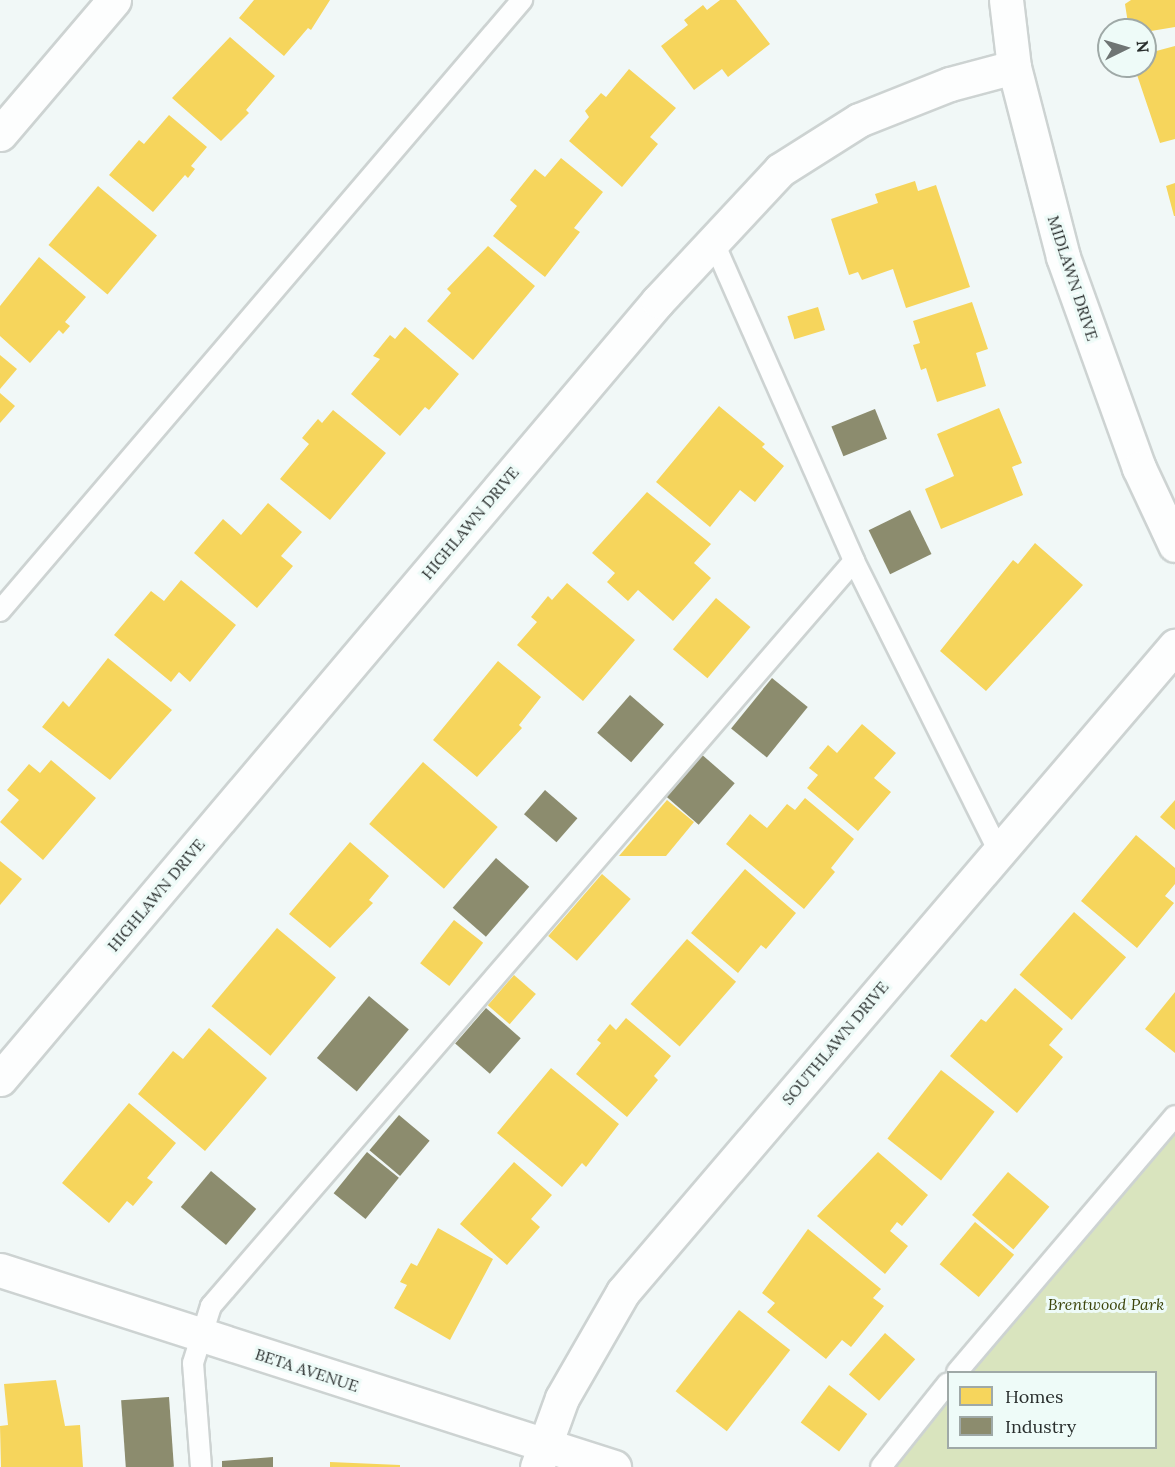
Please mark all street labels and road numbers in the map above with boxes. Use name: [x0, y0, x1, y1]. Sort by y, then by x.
street label: MIDLAWN DRIVE: [1044, 213, 1102, 343]
street label: HIGHLAWN DRIVE: [417, 463, 523, 583]
street label: HIGHLAWN DRIVE: [103, 835, 209, 955]
street label: SOUTHLAWN DRIVE: [778, 977, 892, 1109]
street label: BETA AVENUE: [253, 1344, 361, 1396]

